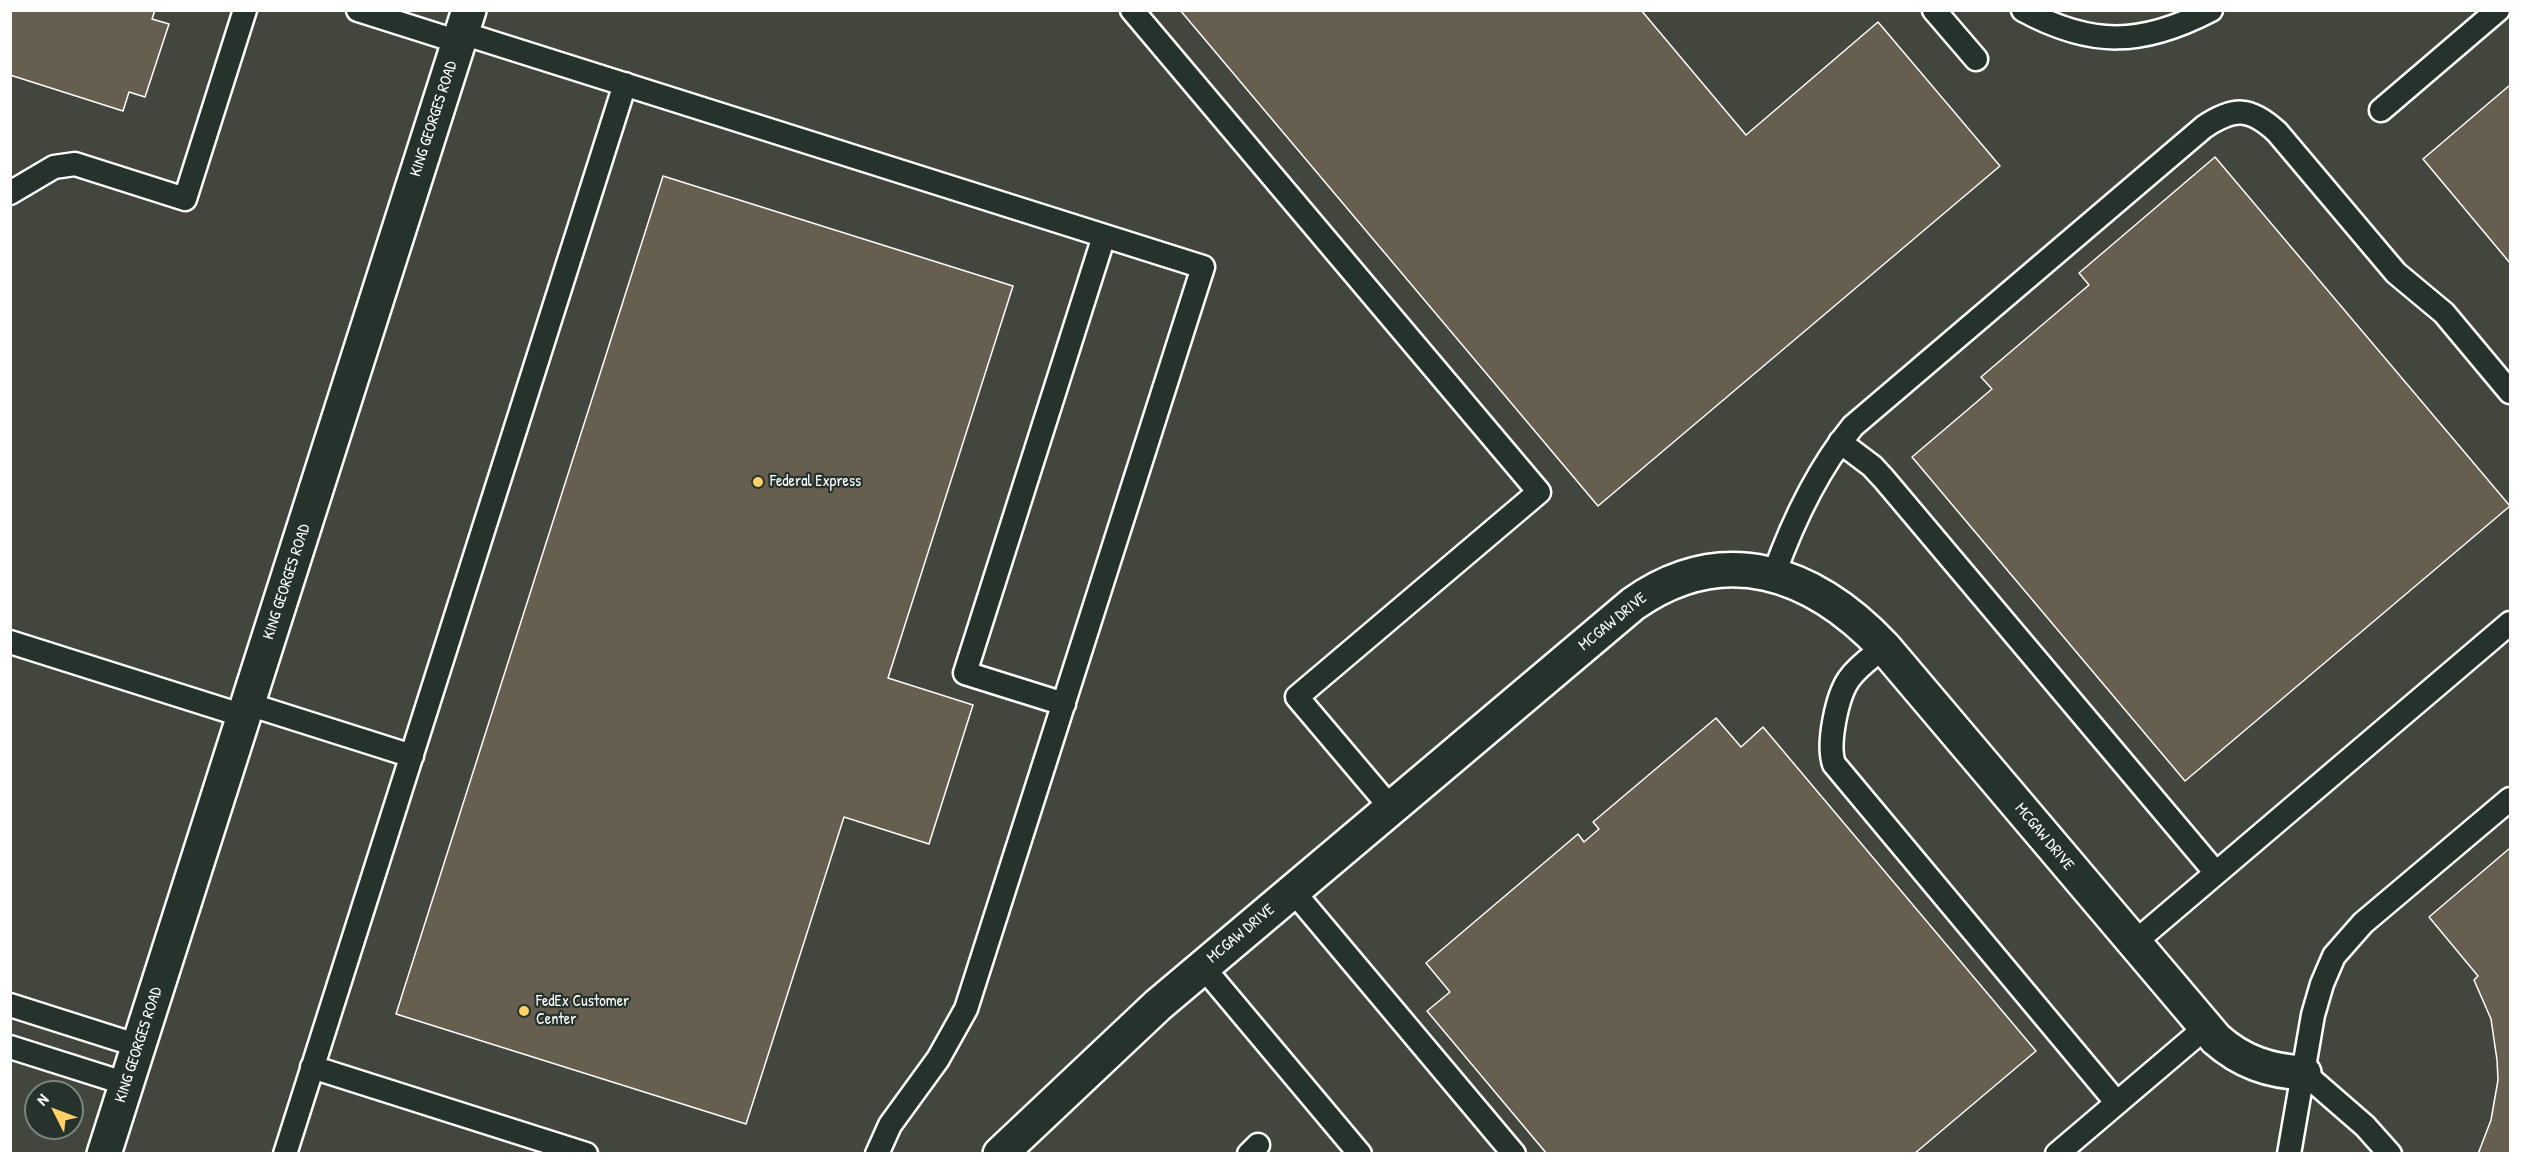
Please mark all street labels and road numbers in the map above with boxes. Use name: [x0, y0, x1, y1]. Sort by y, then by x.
street label: KING GEORGES ROAD: [406, 59, 462, 179]
street label: KING GEORGES ROAD: [259, 522, 315, 642]
street label: MCGAW DRIVE: [1575, 589, 1651, 655]
street label: MCGAW DRIVE: [2010, 799, 2078, 875]
street label: MCGAW DRIVE: [1203, 900, 1279, 968]
street label: KING GEORGES ROAD: [111, 985, 167, 1105]

